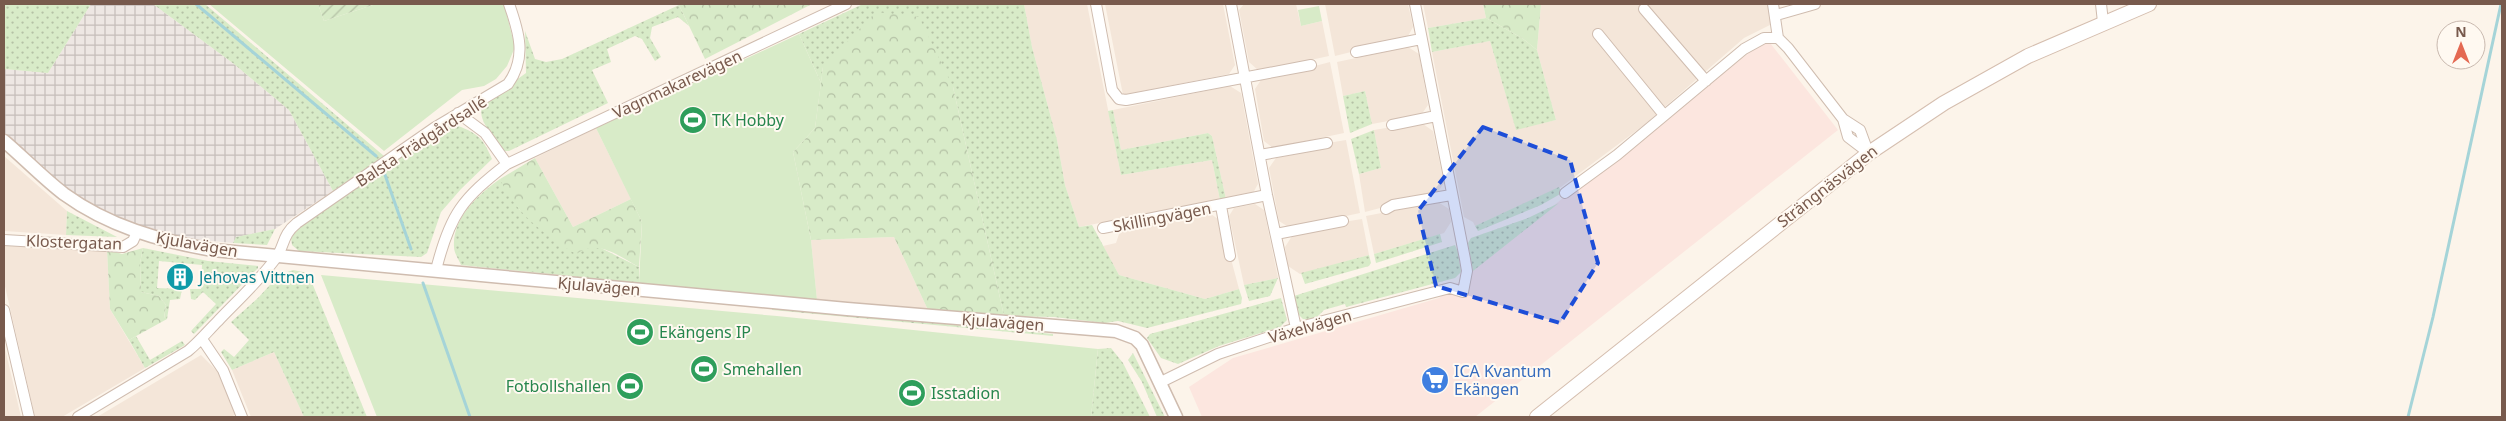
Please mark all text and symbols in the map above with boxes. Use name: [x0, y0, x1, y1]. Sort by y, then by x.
north arrow: [2436, 20, 2486, 70]
text: N: [2455, 22, 2467, 41]
street label: Vagnmakarevägen: [609, 44, 745, 124]
street label: Balsta Trädgårdsallé: [351, 90, 491, 192]
sports icon: TK Hobby: [678, 105, 708, 135]
place label: TK Hobby: [712, 109, 785, 131]
street label: Strängnäsvägen: [1772, 140, 1882, 232]
street label: Skillingvägen: [1111, 197, 1213, 237]
street label: Kjulavägen: [154, 226, 240, 262]
street label: Klostergatan: [26, 229, 122, 255]
building icon: Jehovas Vittnen: [165, 262, 195, 292]
place label: Jehovas Vittnen: [197, 266, 315, 288]
street label: Kjulavägen: [557, 271, 641, 301]
street label: Växelvägen: [1266, 304, 1354, 348]
street label: Kjulavägen: [961, 308, 1045, 336]
sports icon: Ekängens IP: [625, 317, 655, 347]
place label: Ekängens IP: [659, 321, 751, 343]
sports icon: Smehallen: [689, 354, 719, 384]
place label: Smehallen: [723, 358, 802, 380]
place label: ICA Kvantum Ekängen: [1454, 360, 1551, 400]
supermarket icon: ICA Kvantum Ekängen: [1420, 365, 1450, 395]
sports icon: Fotbollshallen: [615, 371, 645, 401]
place label: Fotbollshallen: [506, 375, 611, 397]
sports icon: Isstadion: [897, 378, 927, 408]
place label: Isstadion: [931, 382, 1000, 404]

